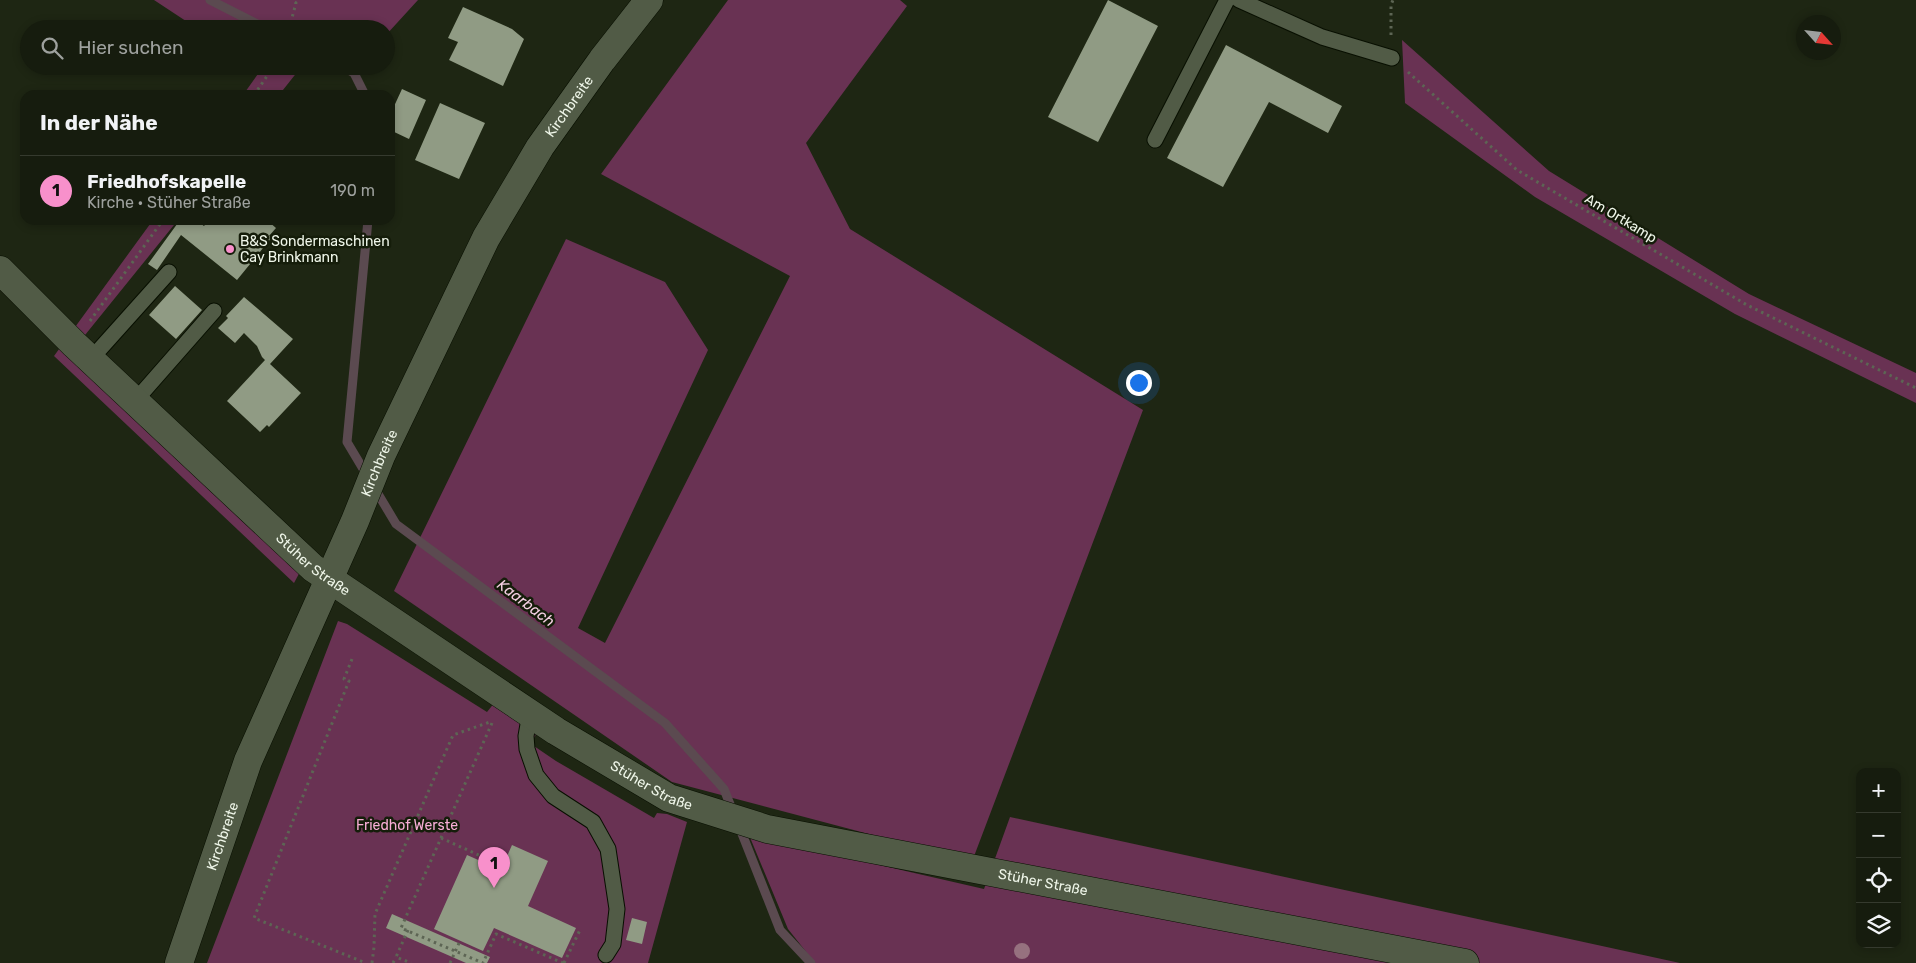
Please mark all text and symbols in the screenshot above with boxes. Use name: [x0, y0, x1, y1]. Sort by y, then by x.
north arrow: [1796, 15, 1841, 60]
search box: [20, 20, 395, 75]
icon: search: [38, 34, 66, 62]
text: Hier suchen: [78, 36, 184, 59]
street label: Kirchbreite: [542, 72, 597, 141]
text: In der Nähe: [40, 110, 158, 135]
text: Friedhofskapelle: [87, 170, 246, 193]
text: 1: [52, 181, 60, 200]
text: 190 m: [330, 181, 375, 200]
street label: Am Ortkamp: [1582, 190, 1660, 247]
text: Kirche · Stüher Straße: [87, 193, 251, 212]
place label: B&S Sondermaschinen Cay Brinkmann: [240, 233, 390, 266]
marker: B&S Sondermaschinen Cay Brinkmann: [224, 243, 236, 255]
your location: [1126, 370, 1152, 396]
street label: Kirchbreite: [358, 427, 402, 499]
street label: Stüher Straße: [272, 530, 353, 600]
water label: Kaarbach: [494, 576, 558, 630]
street label: Stüher Straße: [607, 757, 695, 814]
map controls: [1856, 768, 1901, 948]
button: +: [1856, 768, 1901, 813]
street label: Kirchbreite: [203, 800, 242, 873]
button: −: [1856, 813, 1901, 858]
park label: Friedhof Werste: [356, 817, 458, 834]
pin: 1: [478, 847, 510, 888]
button: locate: [1856, 858, 1901, 903]
street label: Stüher Straße: [997, 866, 1089, 899]
button: layers: [1856, 903, 1901, 948]

